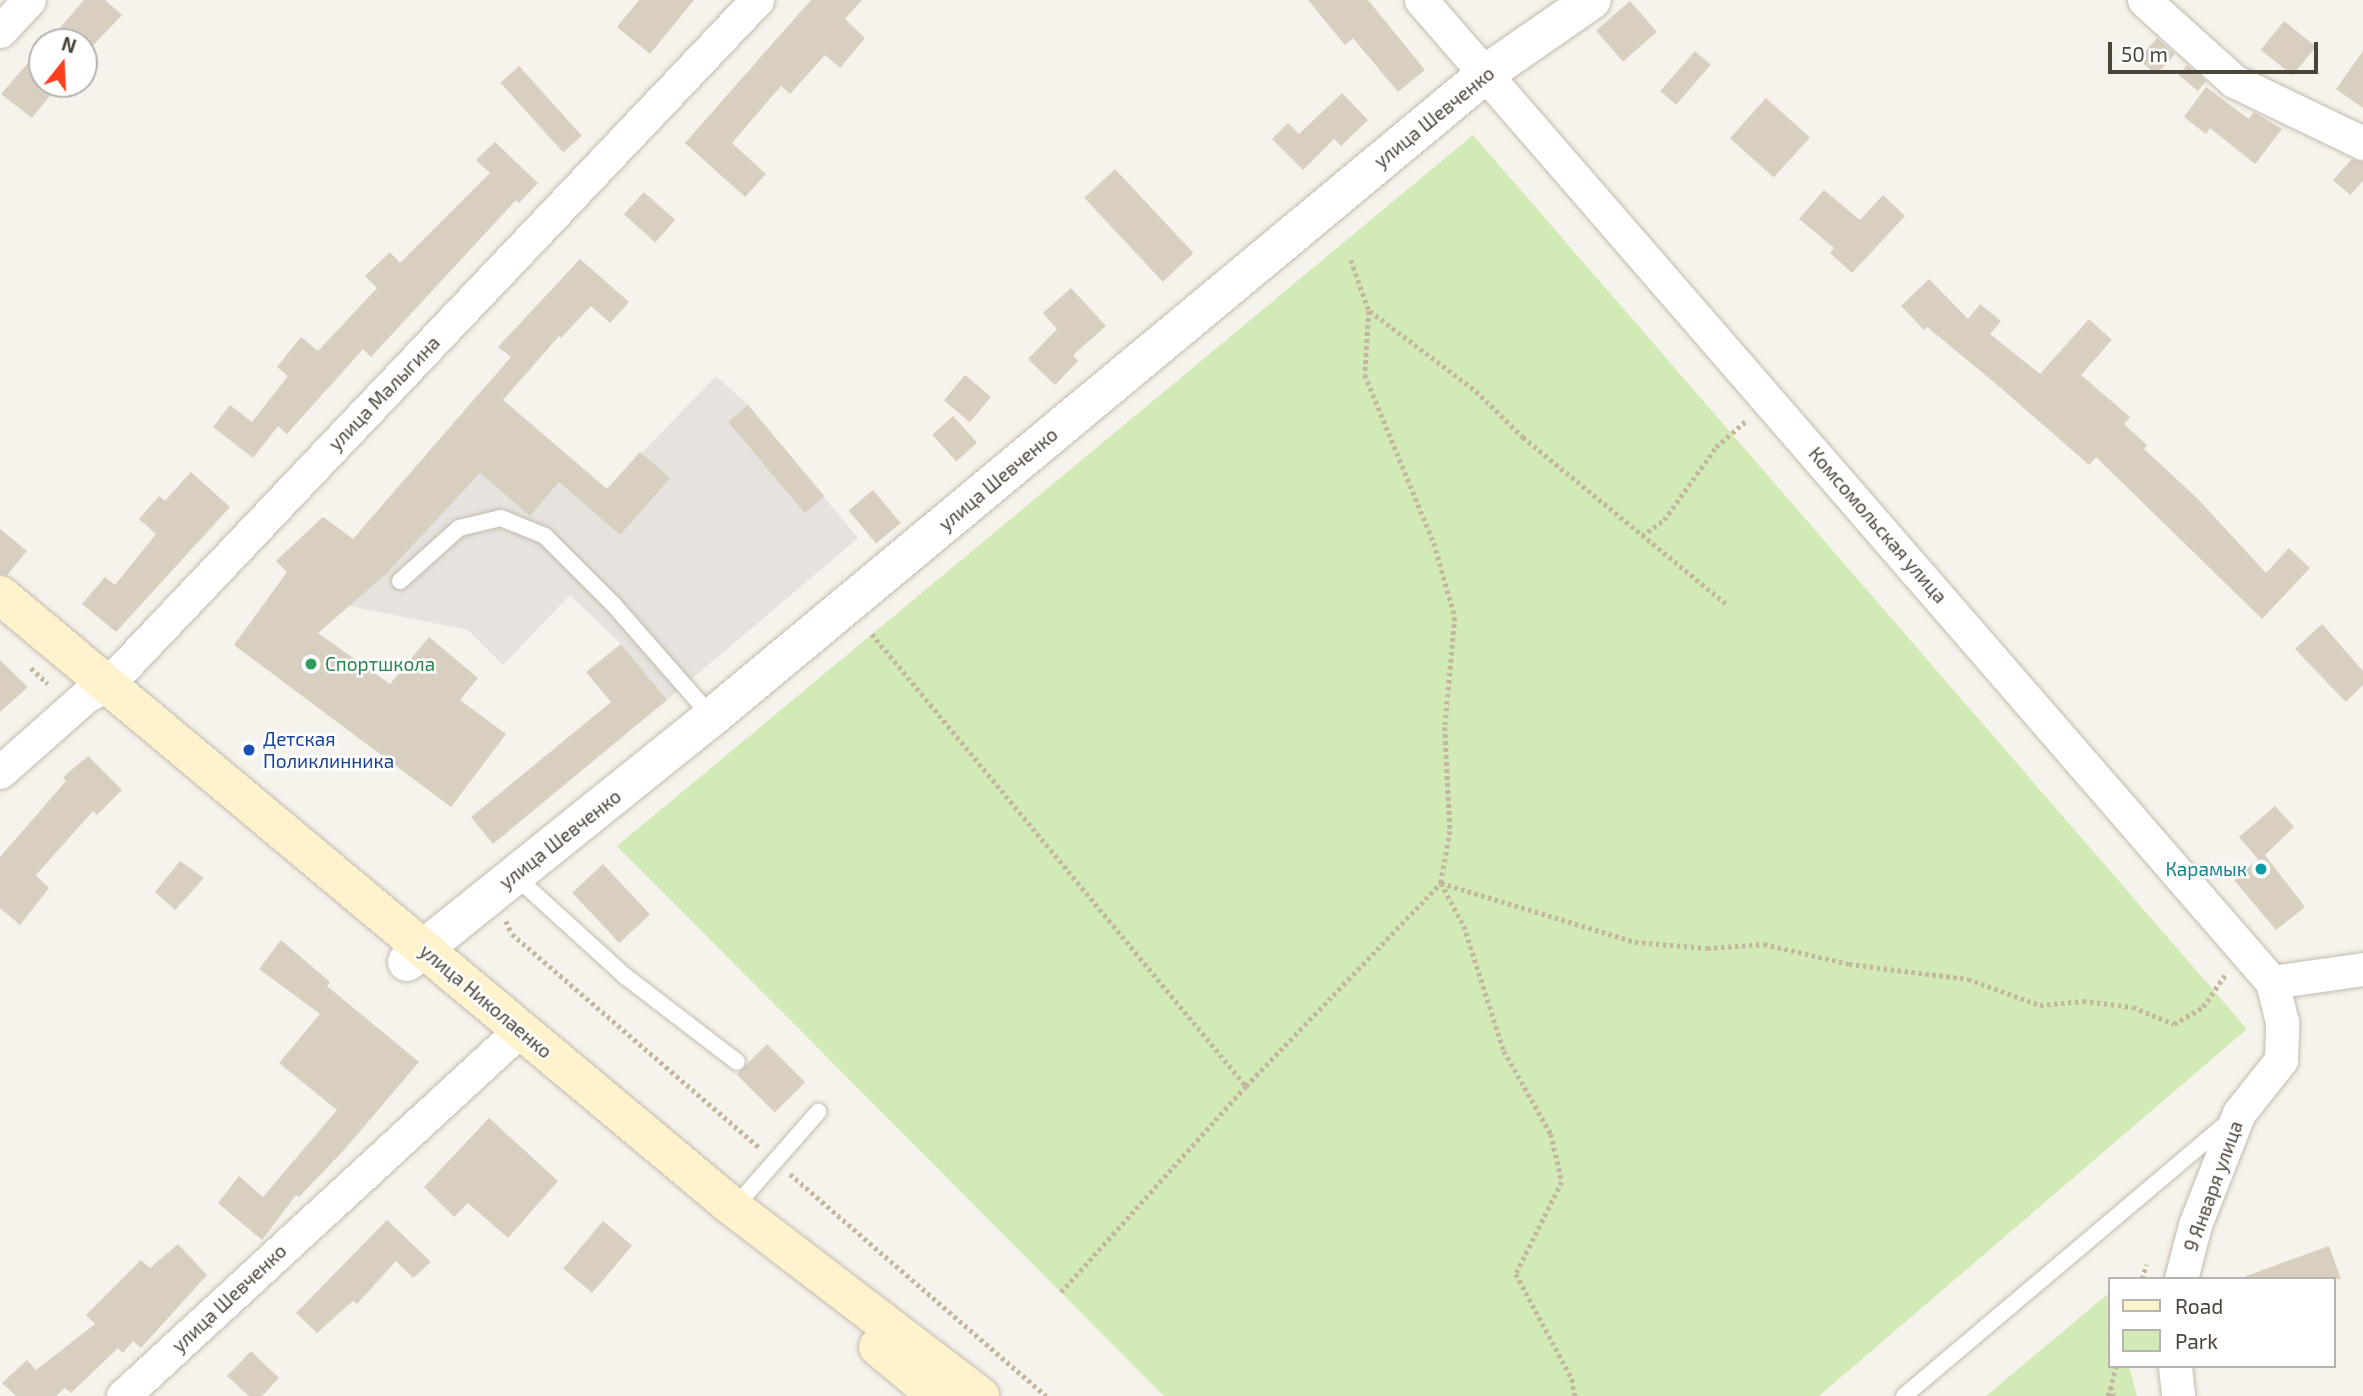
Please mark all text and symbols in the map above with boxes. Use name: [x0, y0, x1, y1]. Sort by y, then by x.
north arrow: [28, 28, 98, 98]
scale bar: [2111, 28, 2321, 72]
text: N: [59, 31, 79, 58]
text: 50 m: [2121, 41, 2168, 66]
street label: улица Шевченко: [1369, 62, 1499, 172]
street label: улица Малыгина: [324, 331, 444, 455]
street label: улица Шевченко: [934, 423, 1062, 535]
street label: Комсомольская улица: [1804, 442, 1952, 608]
place label: Спортшкола: [325, 653, 435, 675]
marker: Спортшкола: [303, 656, 319, 672]
place label: Детская Поликлинника: [263, 728, 394, 772]
marker: Детская Поликлинника: [241, 742, 257, 758]
street label: улица Шевченко: [495, 784, 625, 894]
place label: Карамык: [2165, 858, 2247, 880]
marker: Карамык: [2253, 861, 2269, 877]
street label: улица Николаенко: [415, 939, 557, 1063]
street label: 9 Января улица: [2179, 1117, 2247, 1255]
street label: улица Шевченко: [167, 1239, 291, 1357]
legend: [2108, 1277, 2335, 1368]
text: Road: [2175, 1293, 2223, 1318]
text: Park: [2175, 1328, 2218, 1353]

